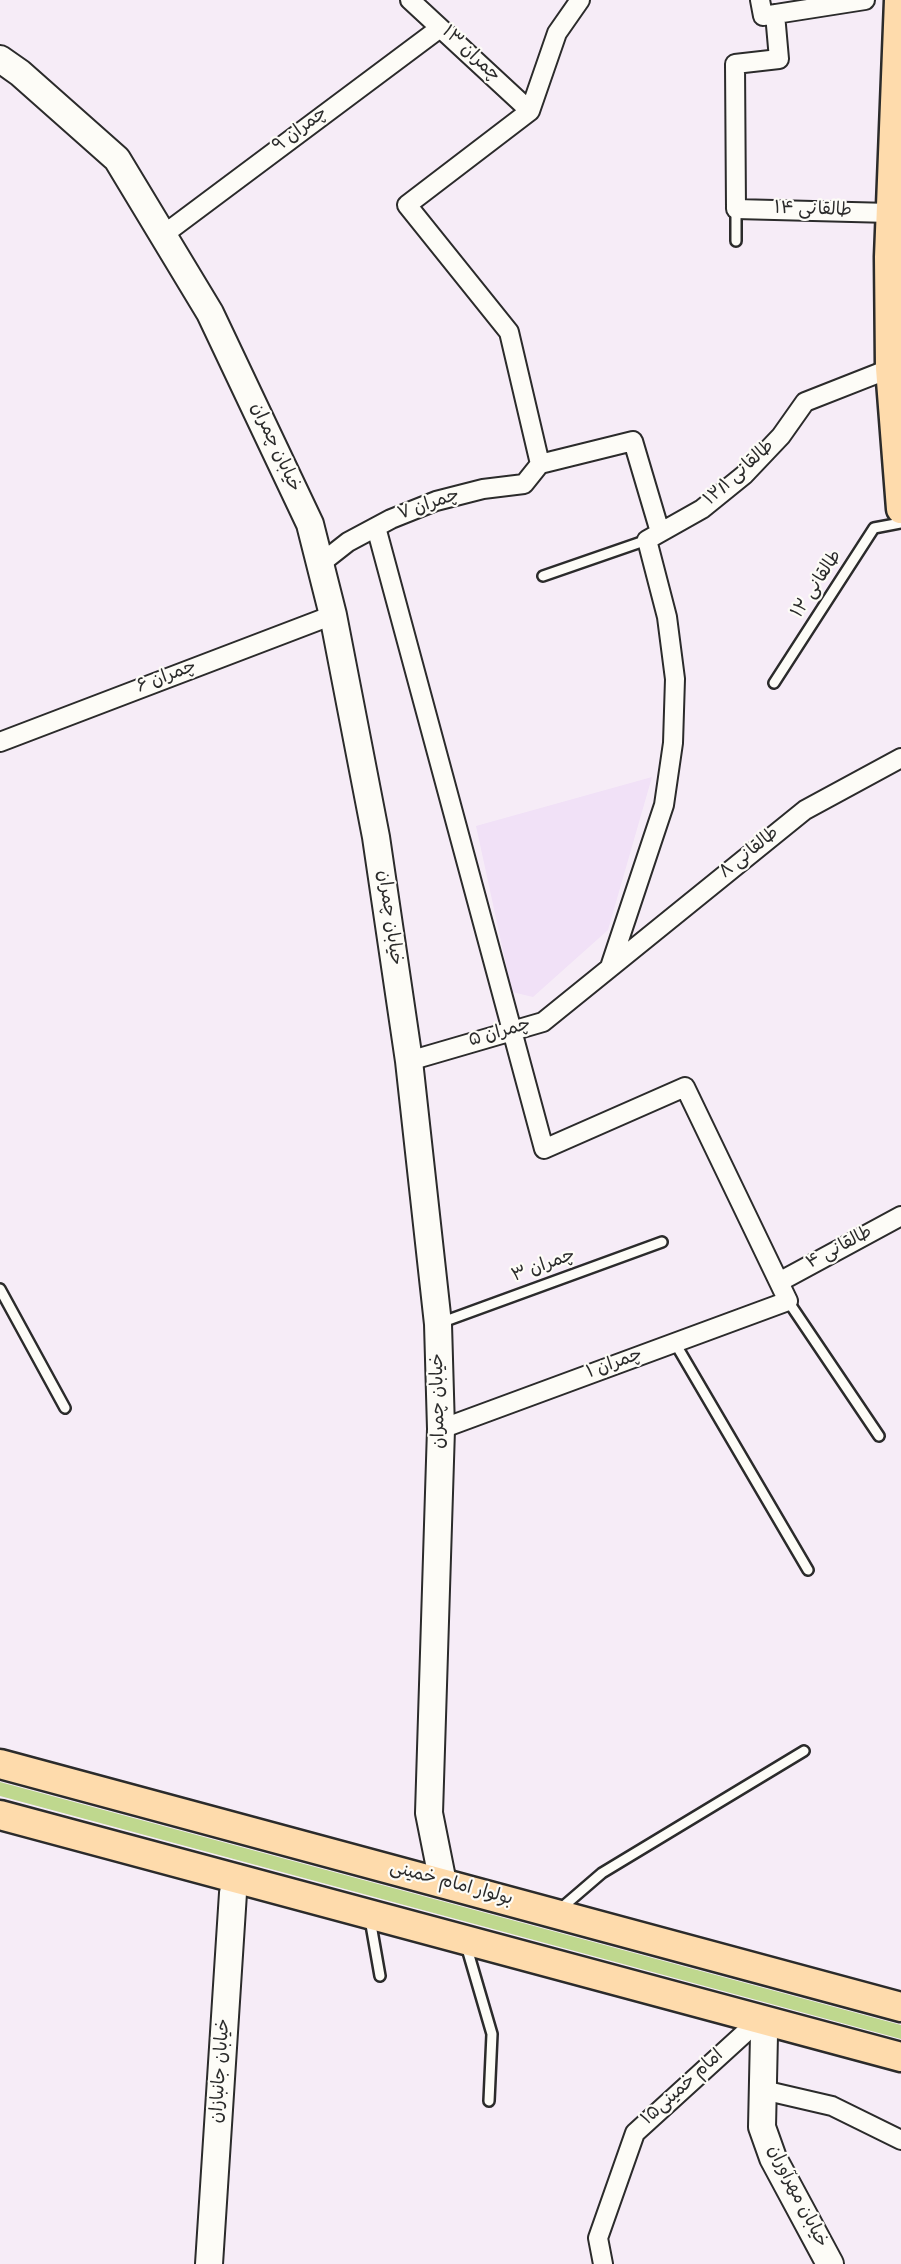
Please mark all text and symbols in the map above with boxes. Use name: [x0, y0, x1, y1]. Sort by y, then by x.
street label: چمران ۱۳: [436, 22, 504, 88]
street label: چمران ۹: [270, 104, 332, 158]
street label: طالقانی ۱۴: [774, 199, 852, 223]
street label: خیابان چمران: [244, 400, 304, 496]
street label: طالقانی ۱۲/۱: [700, 437, 780, 511]
street label: چمران ۷: [395, 485, 463, 527]
street label: طالقانی ۱۲: [788, 547, 848, 623]
street label: چمران ۶: [134, 657, 200, 699]
street label: طالقانی ۸: [716, 823, 784, 885]
street label: خیابان چمران: [371, 869, 405, 967]
street label: چمران ۵: [466, 1015, 534, 1053]
street label: طالقانی ۴: [803, 1223, 877, 1275]
street label: چمران ۳: [509, 1246, 579, 1288]
street label: چمران ۱: [584, 1345, 646, 1385]
street label: خیابان چمران: [428, 1353, 452, 1449]
street label: بولوار امام خمینی: [387, 1858, 515, 1912]
street label: خیابان جانبازان: [208, 2018, 236, 2124]
street label: امام خمینی۱۵ ‍: [638, 2043, 732, 2131]
street label: خیابان مهرآوران: [761, 2142, 831, 2252]

